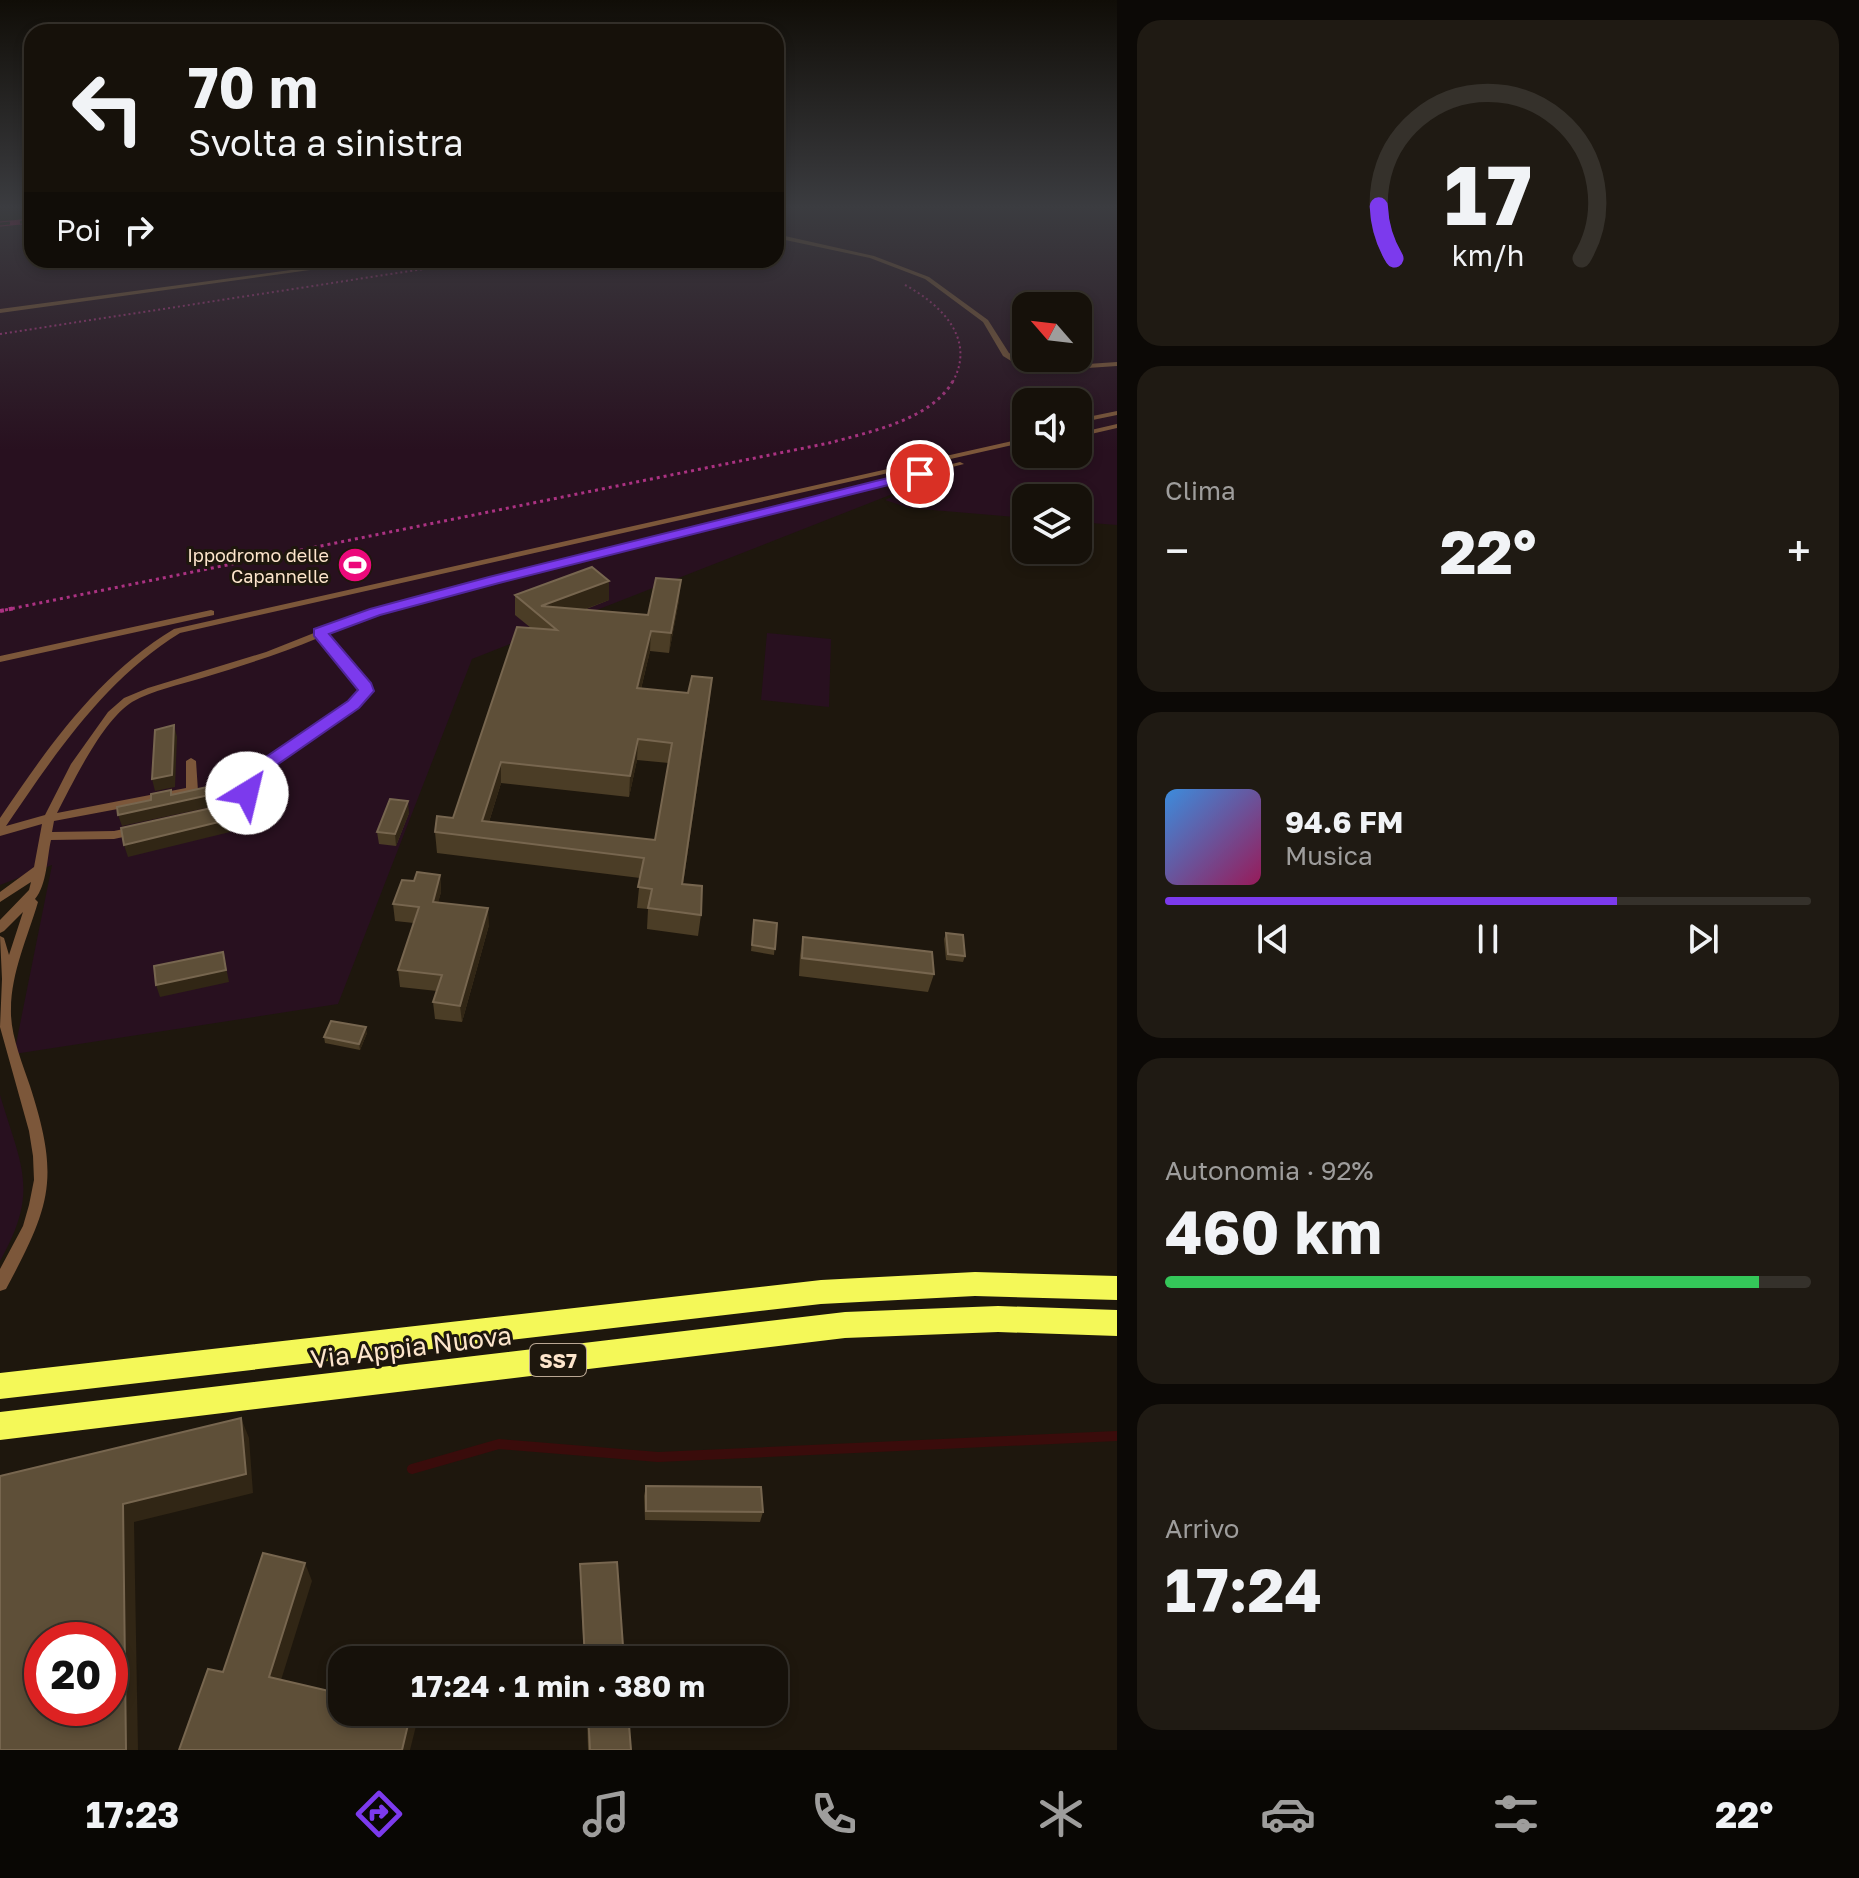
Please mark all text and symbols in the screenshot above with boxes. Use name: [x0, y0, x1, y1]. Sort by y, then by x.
text: 70 m: [188, 53, 318, 120]
icon: left: [56, 56, 160, 160]
text: Svolta a sinistra: [188, 121, 464, 164]
text: 17: [1444, 143, 1532, 243]
icon: right: [117, 208, 161, 252]
text: Poi: [56, 212, 101, 248]
text: km/h: [1452, 238, 1524, 272]
north arrow: [1012, 292, 1092, 372]
map controls: [1012, 292, 1092, 564]
button: sound: [1012, 388, 1092, 468]
pin: [886, 440, 954, 508]
icon: arrive: [898, 452, 942, 496]
text: Clima: [1165, 475, 1236, 506]
button: layers: [1012, 484, 1092, 564]
text: 22°: [1440, 515, 1536, 587]
text: −: [1165, 524, 1189, 577]
text: +: [1787, 524, 1811, 577]
place label: Ippodromo delle Capannelle: [187, 544, 329, 587]
sports icon: Ippodromo delle Capannelle: [336, 546, 374, 584]
position arrow: [205, 751, 289, 835]
text: 94.6 FM: [1285, 804, 1404, 840]
text: Musica: [1285, 840, 1373, 871]
icon: previous: [1251, 917, 1295, 961]
icon: pause: [1466, 917, 1510, 961]
icon: next: [1681, 917, 1725, 961]
text: Autonomia · 92%: [1165, 1155, 1373, 1186]
text: 460 km: [1165, 1195, 1382, 1267]
street label: Via Appia Nuova: [309, 1319, 513, 1375]
road number: SS7: [530, 1344, 586, 1376]
text: Arrivo: [1165, 1513, 1239, 1544]
text: 17:24: [1165, 1553, 1322, 1625]
speed limit sign: 20: [24, 1622, 128, 1726]
text: 17:24 · 1 min · 380 m: [411, 1668, 705, 1704]
icon: directions: [351, 1786, 407, 1842]
icon: music: [578, 1786, 634, 1842]
icon: phone: [806, 1786, 862, 1842]
icon: climate: [1033, 1786, 1089, 1842]
icon: car: [1260, 1786, 1316, 1842]
icon: filters: [1488, 1786, 1544, 1842]
text: 17:23: [86, 1793, 179, 1836]
text: 22°: [1715, 1793, 1773, 1836]

